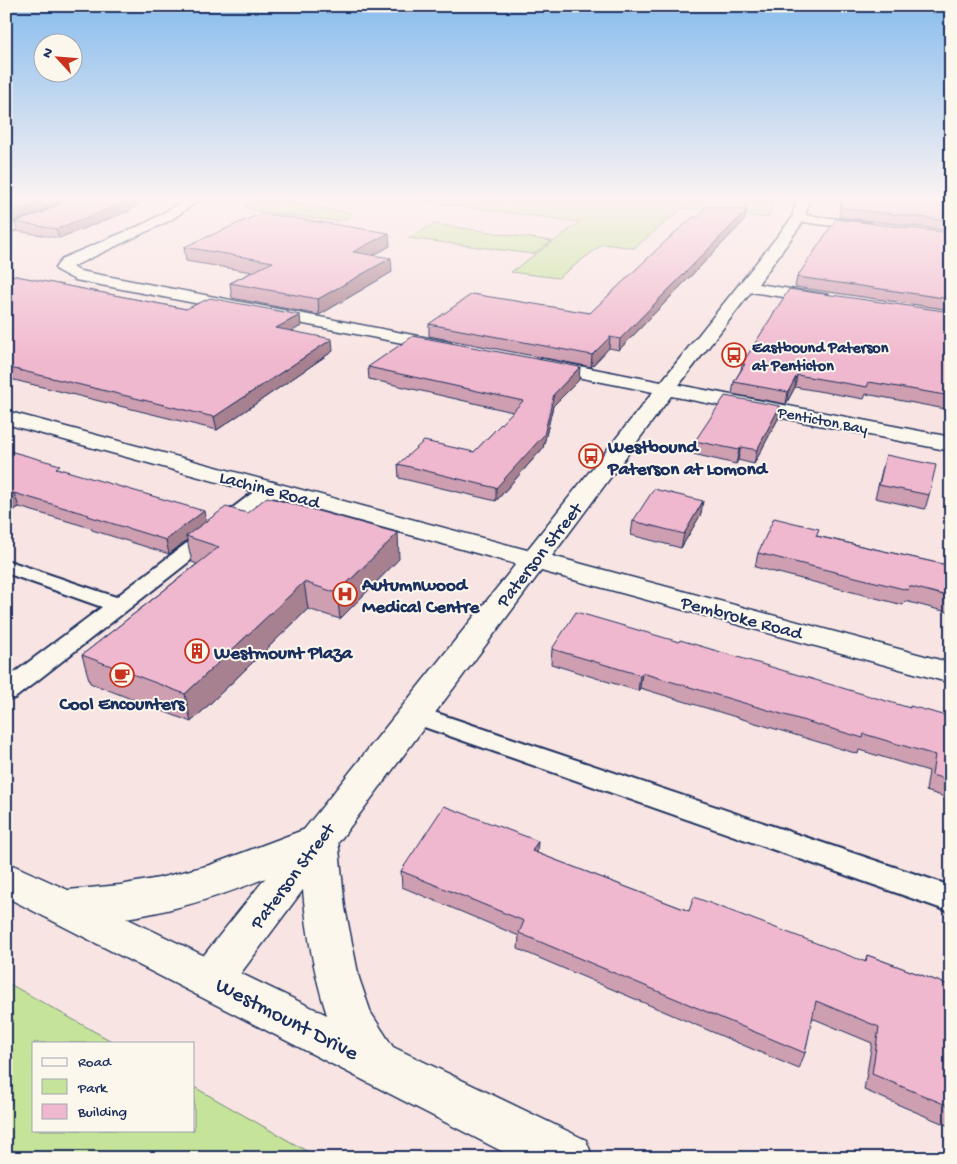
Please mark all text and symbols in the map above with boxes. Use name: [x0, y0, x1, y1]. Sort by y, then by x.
north arrow: [32, 32, 82, 82]
text: N: [39, 46, 58, 61]
place label: Eastbound Paterson at Penticton: [751, 340, 889, 377]
bus stop icon: Eastbound Paterson at Penticton: [721, 342, 747, 368]
street label: Penticton Bay: [775, 404, 869, 440]
place label: Westbound Paterson at Lomond: [607, 437, 769, 482]
bus stop icon: Westbound Paterson at Lomond: [578, 443, 604, 469]
street label: Lachine Road: [216, 467, 324, 516]
street label: Paterson Street: [492, 498, 590, 614]
place label: Autumnwood Medical Centre: [361, 575, 481, 620]
hospital icon: Autumnwood Medical Centre: [332, 581, 358, 607]
street label: Pembroke Road: [677, 592, 806, 647]
building icon: Westmount Plaza: [184, 638, 210, 664]
place label: Westmount Plaza: [213, 643, 354, 666]
cafe icon: Cool Encounters: [109, 662, 135, 688]
place label: Cool Encounters: [58, 694, 186, 717]
street label: Paterson Street: [246, 818, 342, 935]
street label: Westmount Drive: [210, 973, 363, 1068]
legend: [32, 1042, 195, 1132]
text: Road: [78, 1054, 112, 1072]
text: Park: [77, 1080, 108, 1098]
text: Building: [77, 1104, 127, 1122]

